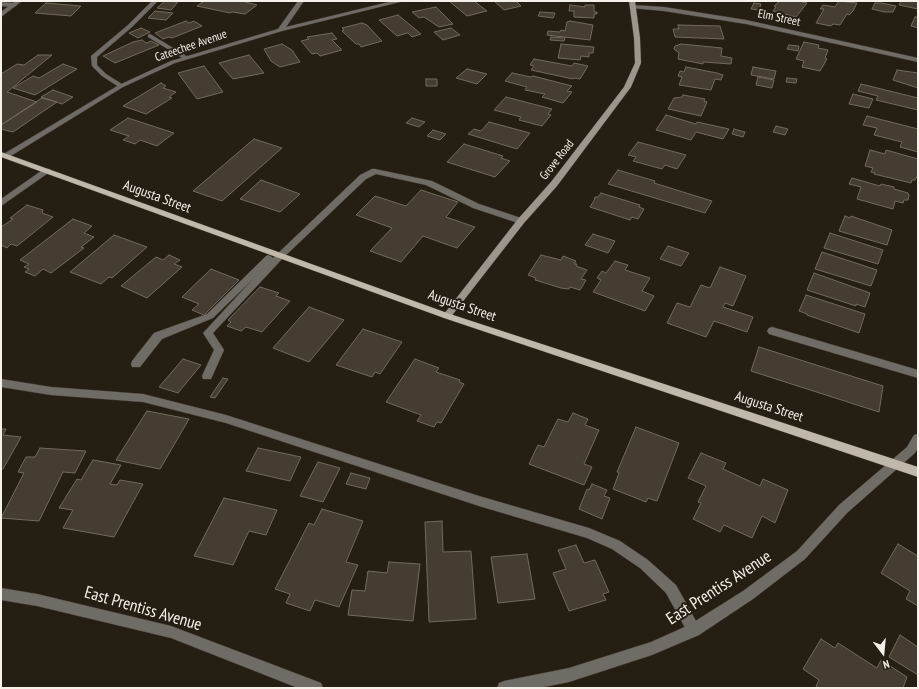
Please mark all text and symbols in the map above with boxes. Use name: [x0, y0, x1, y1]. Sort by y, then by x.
street label: Elm Street: [756, 6, 802, 30]
street label: Cateechee Avenue: [153, 27, 229, 65]
street label: Grove Road: [537, 137, 577, 183]
street label: Augusta Street: [121, 177, 193, 217]
street label: Augusta Street: [426, 287, 498, 325]
street label: Augusta Street: [733, 388, 805, 426]
street label: East Prentiss Avenue: [663, 547, 775, 629]
street label: East Prentiss Avenue: [82, 583, 204, 635]
north arrow: [863, 633, 903, 673]
text: N: [882, 657, 891, 672]

